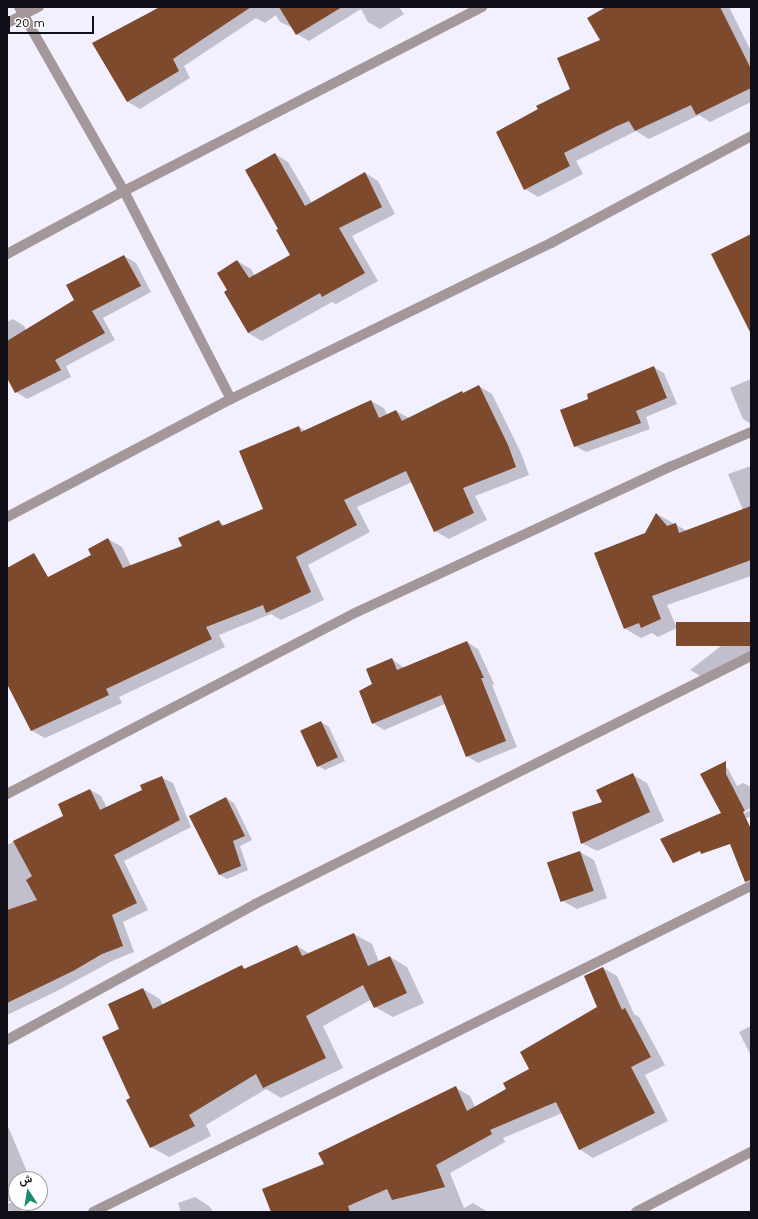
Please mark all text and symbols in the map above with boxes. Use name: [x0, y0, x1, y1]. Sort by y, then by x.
scale bar: [10, 8, 96, 34]
text: 20 m: [15, 16, 45, 30]
north arrow: [8, 1171, 48, 1211]
text: ش: [18, 1172, 33, 1187]

